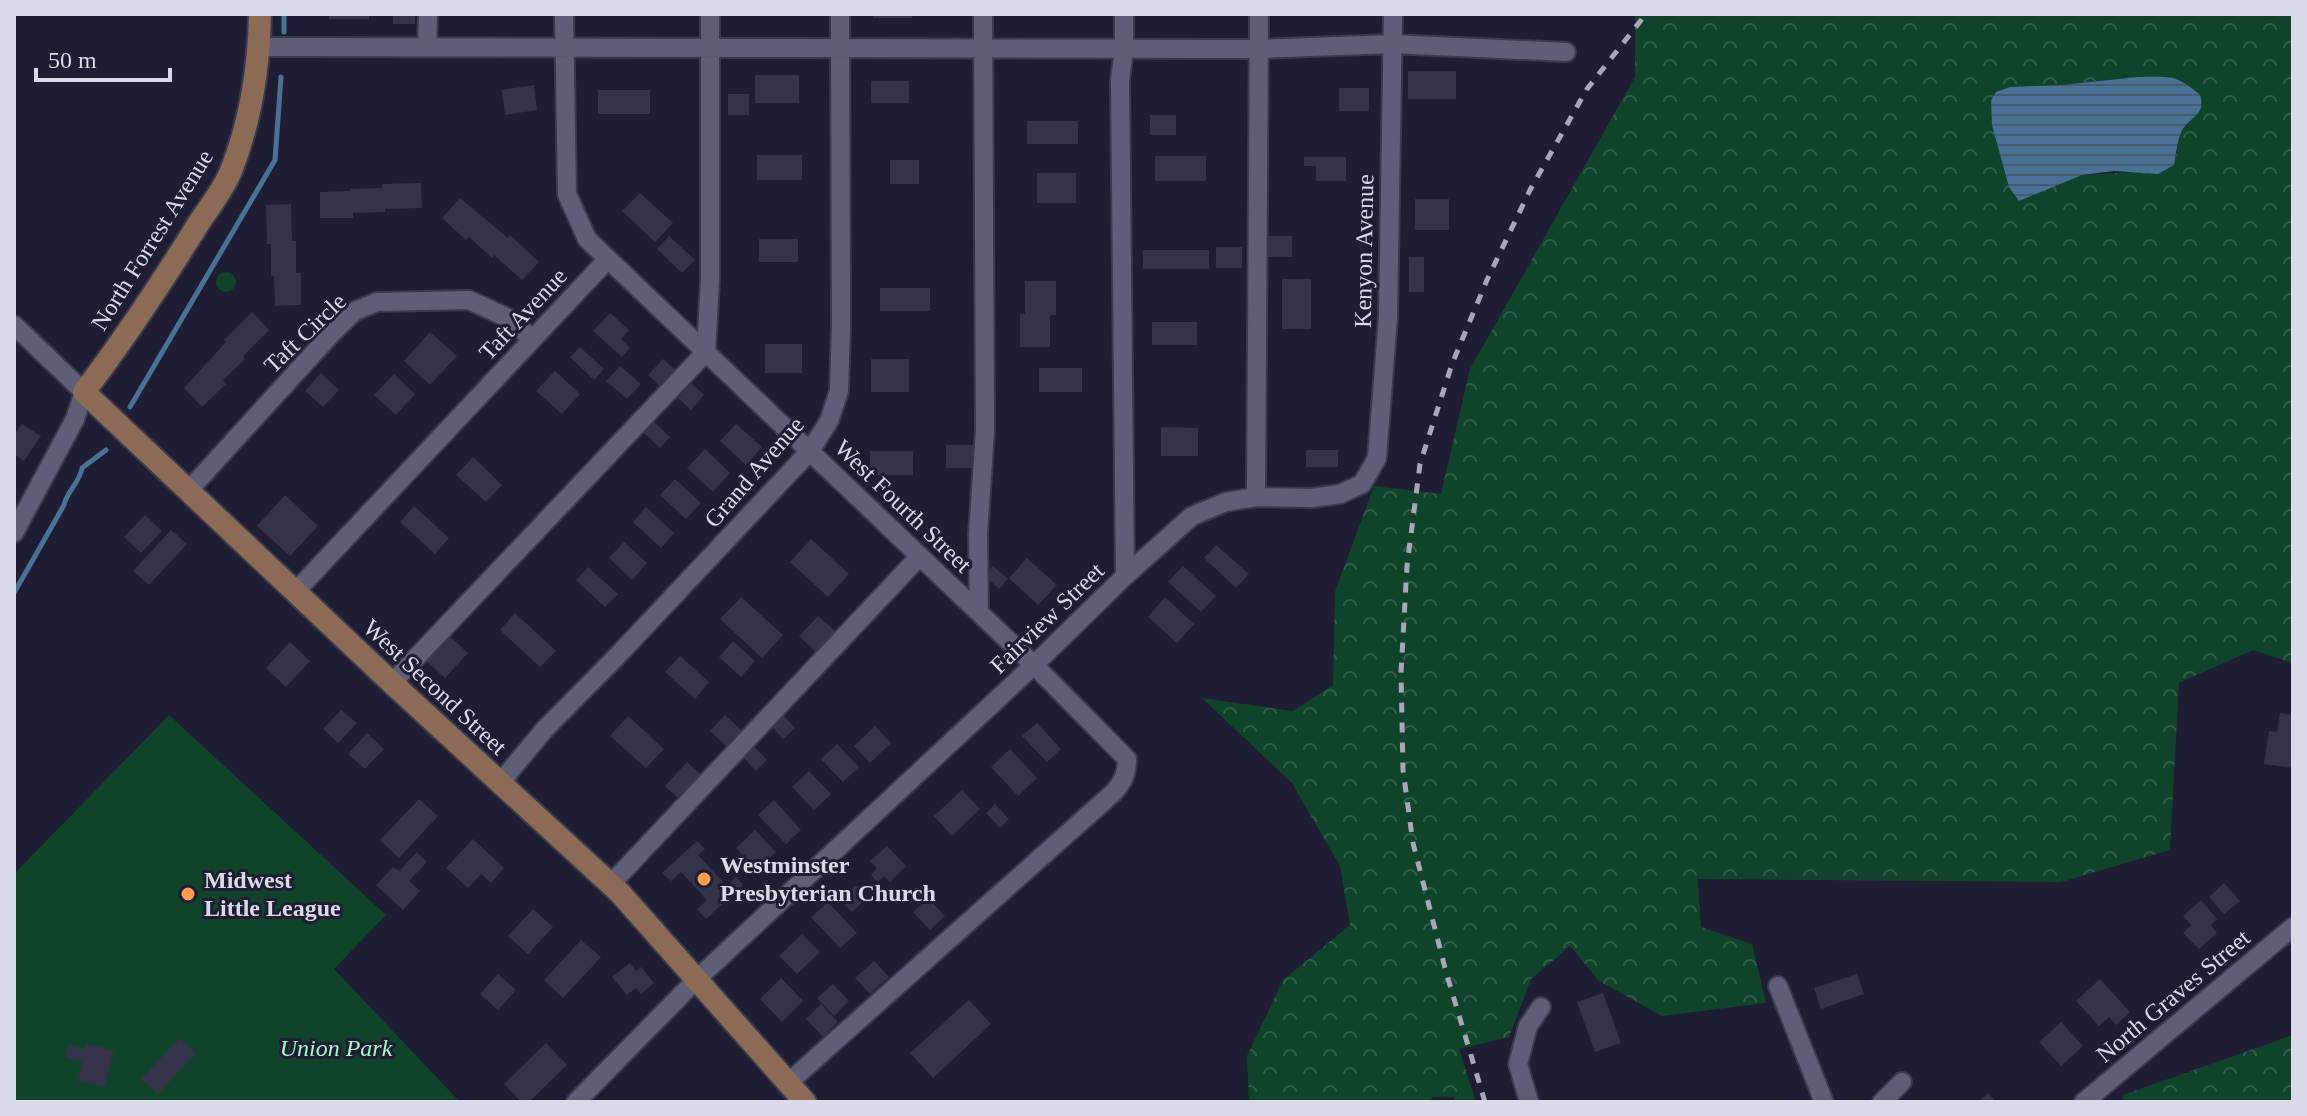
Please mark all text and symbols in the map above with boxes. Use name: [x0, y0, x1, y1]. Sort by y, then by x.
scale bar: [36, 32, 170, 82]
text: 50 m: [48, 47, 97, 73]
street label: North Forrest Avenue: [86, 145, 218, 335]
street label: Kenyon Avenue: [1350, 174, 1378, 328]
street label: Taft Avenue: [474, 263, 572, 365]
street label: Taft Circle: [259, 288, 351, 378]
street label: Grand Avenue: [699, 412, 809, 532]
street label: West Fourth Street: [829, 434, 977, 578]
street label: Fairview Street: [985, 557, 1109, 679]
street label: West Second Street: [358, 614, 512, 760]
place label: Westminster Presbyterian Church: [720, 852, 936, 906]
place label: Midwest Little League: [204, 867, 341, 921]
marker: Westminster Presbyterian Church: [695, 870, 713, 888]
marker: Midwest Little League: [179, 885, 197, 903]
street label: North Graves Street: [2091, 924, 2255, 1068]
park label: Union Park: [280, 1035, 393, 1061]

